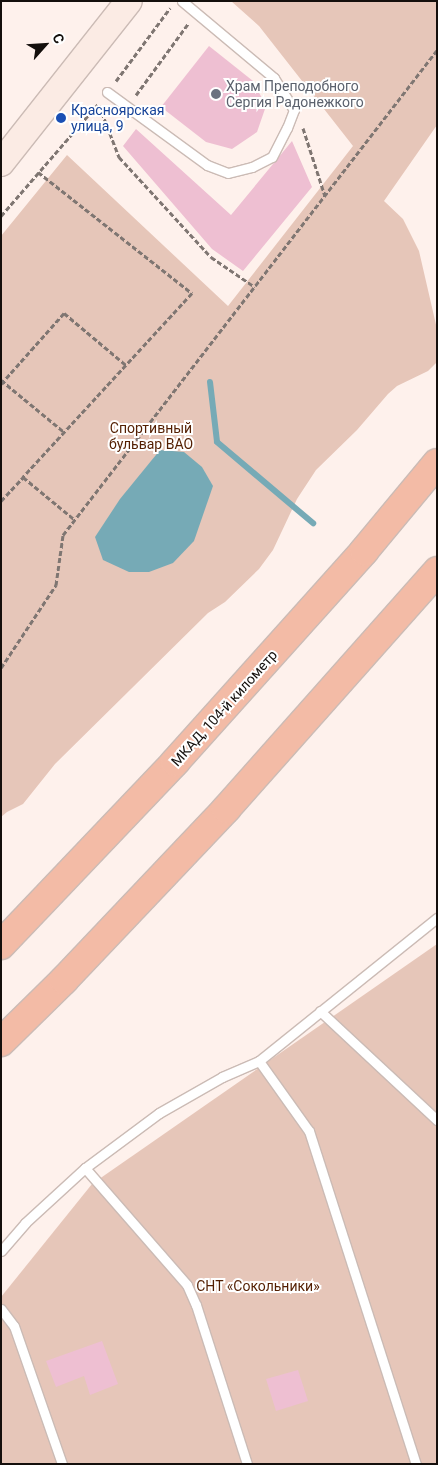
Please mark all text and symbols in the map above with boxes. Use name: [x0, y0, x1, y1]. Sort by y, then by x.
north arrow: [20, 20, 70, 70]
text: С: [49, 31, 68, 46]
place label: Храм Преподобного Сергия Радонежкого: [226, 78, 364, 110]
marker: Храм Преподобного Сергия Радонежкого: [210, 88, 222, 100]
place label: Красноярская улица, 9: [71, 102, 164, 134]
marker: Красноярская улица, 9: [55, 112, 67, 124]
park label: Спортивный бульвар ВАО: [109, 420, 193, 452]
street label: МКАД, 104-й километр: [167, 647, 281, 769]
park label: СНТ «Сокольники»: [196, 1278, 320, 1294]

